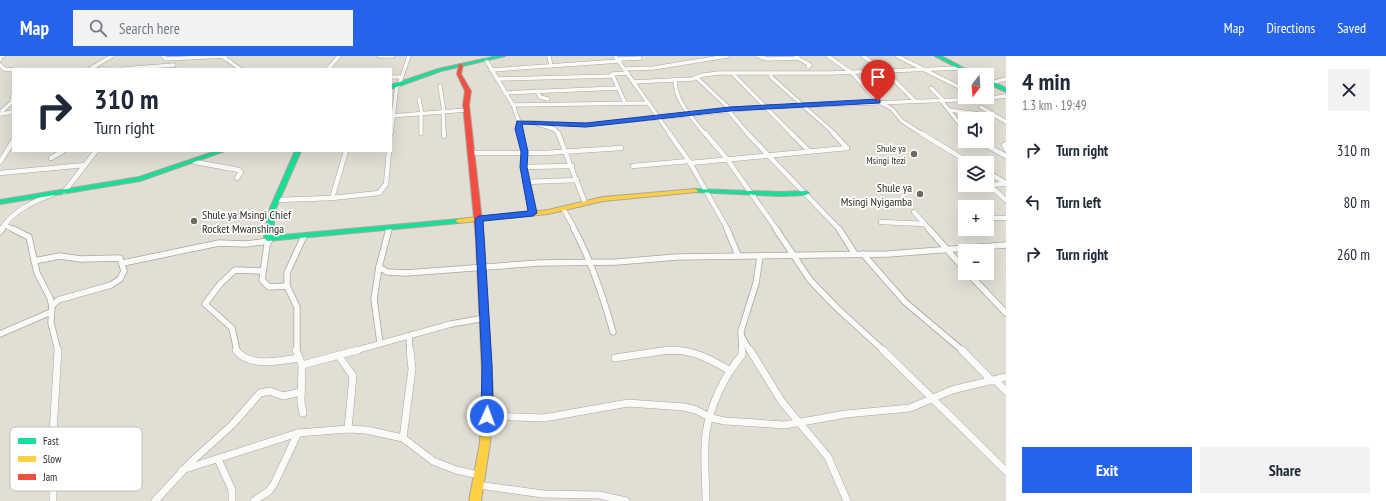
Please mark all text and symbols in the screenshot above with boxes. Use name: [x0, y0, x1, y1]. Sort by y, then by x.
search box: [73, 10, 353, 46]
text: Map: [20, 16, 49, 40]
icon: search: [87, 17, 109, 39]
text: Search here: [119, 19, 180, 38]
text: Map: [1224, 19, 1244, 37]
text: Directions: [1266, 19, 1315, 37]
text: Saved: [1337, 19, 1366, 37]
pin: [861, 60, 895, 101]
icon: arrive: [867, 66, 889, 88]
text: 4 min: [1022, 66, 1070, 97]
north arrow: [958, 68, 994, 104]
map controls: [958, 68, 994, 280]
button: close: [1328, 69, 1370, 111]
text: 310 m: [94, 80, 158, 117]
icon: right: [28, 84, 80, 136]
text: 1.3 km · 19:49: [1022, 97, 1087, 114]
button: sound: [958, 112, 994, 148]
text: Turn right: [94, 116, 154, 139]
icon: right: [1022, 139, 1044, 161]
text: Turn right: [1056, 141, 1108, 160]
text: 310 m: [1337, 141, 1370, 160]
place label: Shule ya Msingi Itezi: [866, 142, 906, 167]
marker: Shule ya Msingi Itezi: [909, 149, 919, 159]
button: layers: [958, 156, 994, 192]
place label: Shule ya Msingi Nyigamba: [841, 180, 912, 209]
marker: Shule ya Msingi Nyigamba: [915, 189, 925, 199]
icon: left: [1022, 191, 1044, 213]
text: Turn left: [1056, 193, 1101, 212]
text: 80 m: [1344, 193, 1370, 212]
button: +: [958, 200, 994, 236]
place label: Shule ya Msingi Chief Rocket Mwanshinga: [202, 207, 292, 236]
marker: Shule ya Msingi Chief Rocket Mwanshinga: [189, 216, 199, 226]
icon: right: [1022, 243, 1044, 265]
button: −: [958, 244, 994, 280]
text: Turn right: [1056, 245, 1108, 264]
text: 260 m: [1337, 245, 1370, 264]
position arrow: [466, 395, 508, 437]
legend: [10, 427, 142, 491]
text: Fast: [43, 434, 59, 448]
button: Exit: [1022, 447, 1192, 493]
button: Share: [1200, 447, 1370, 493]
text: Slow: [43, 452, 62, 466]
text: Jam: [42, 470, 57, 484]

